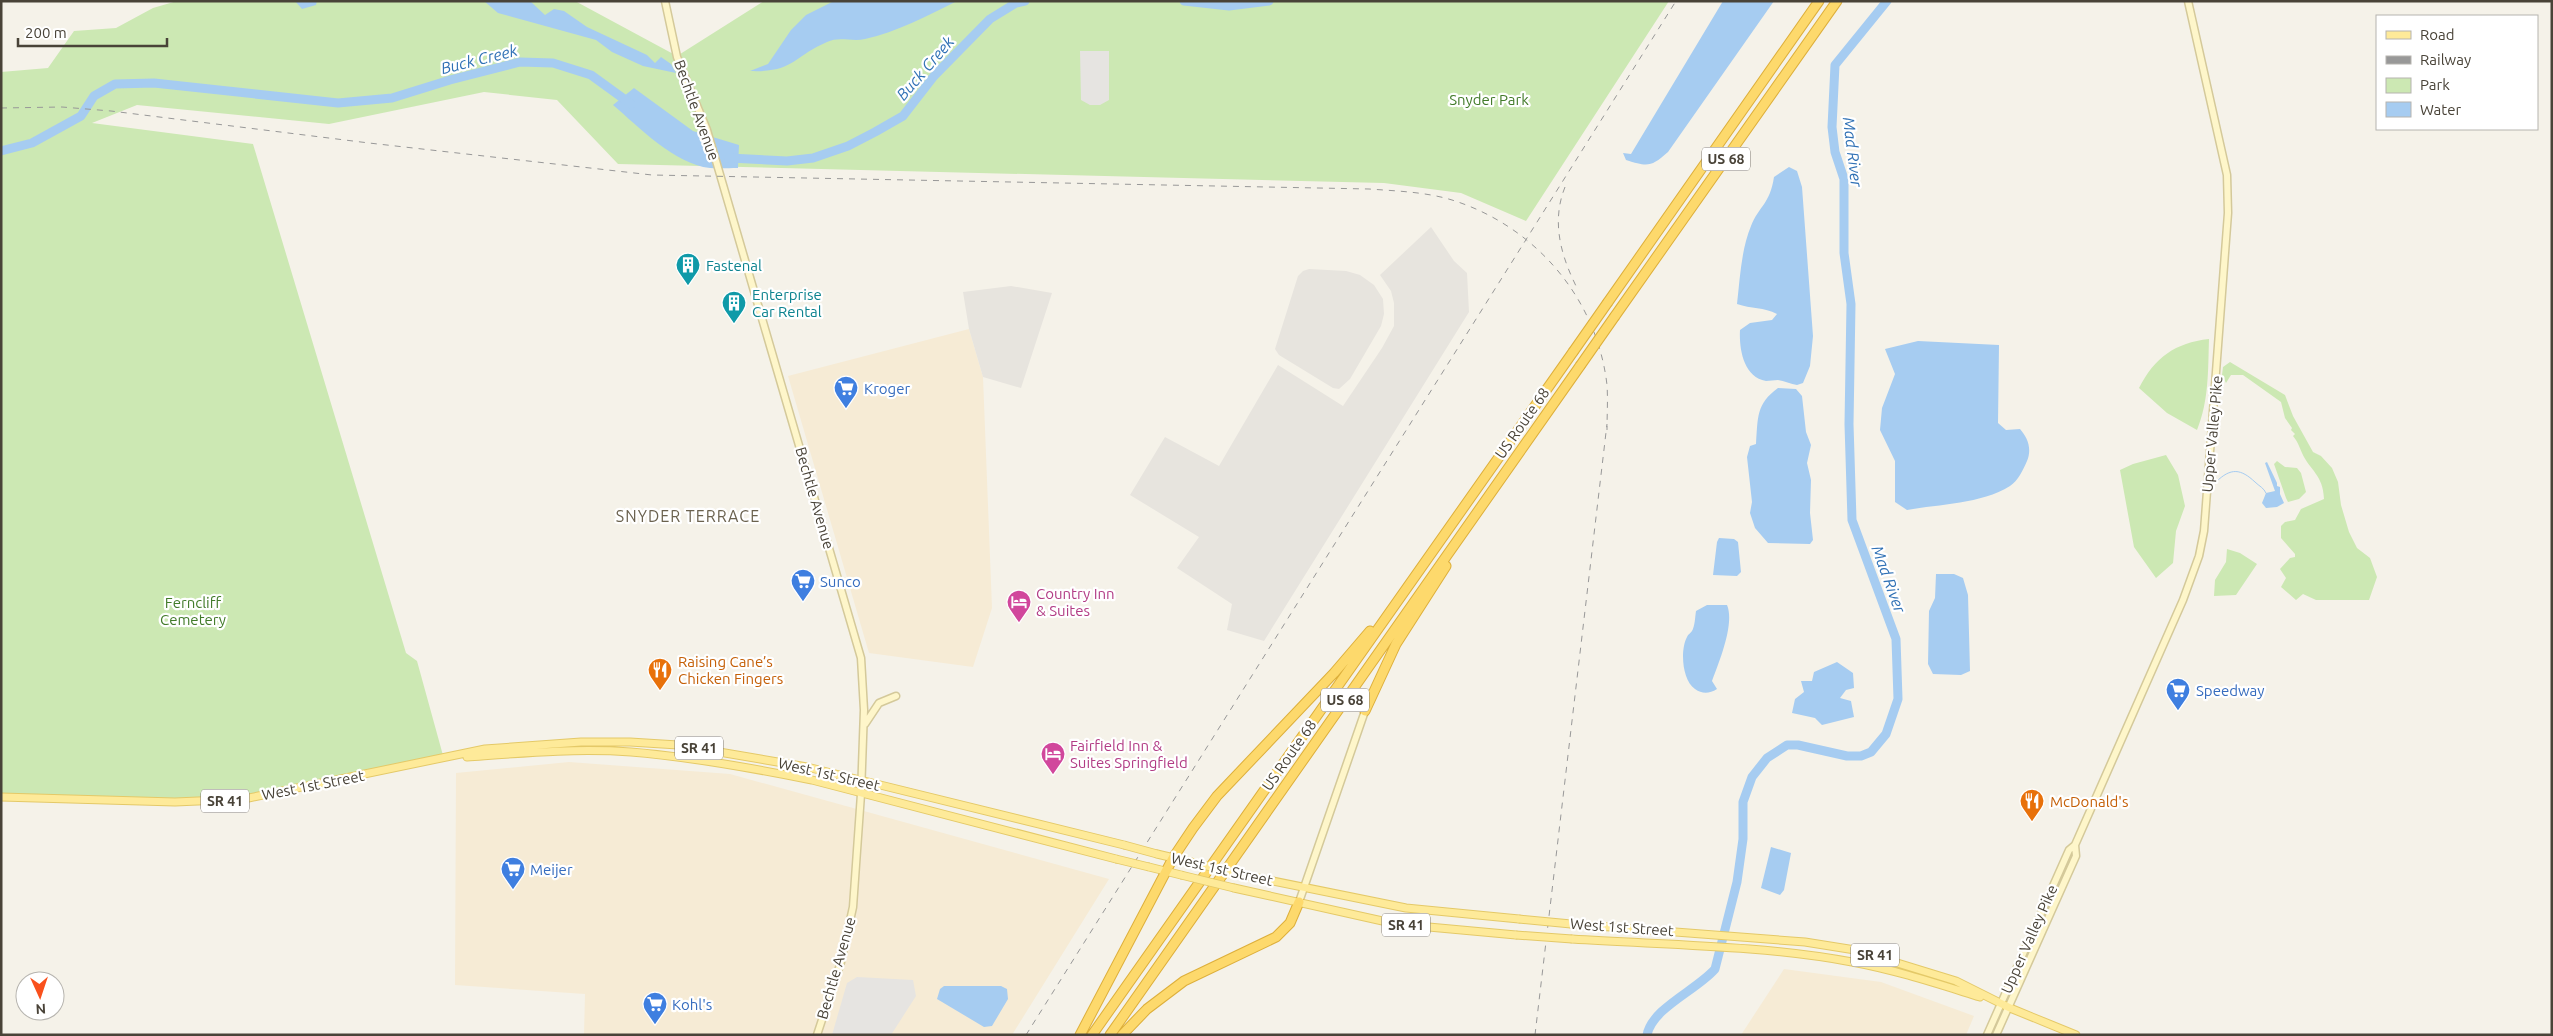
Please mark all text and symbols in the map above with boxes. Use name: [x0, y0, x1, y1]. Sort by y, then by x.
scale bar: [18, 15, 166, 47]
legend: [2376, 15, 2538, 130]
text: 200 m: [25, 24, 67, 41]
text: Road: [2420, 26, 2455, 43]
water label: Buck Creek: [892, 32, 958, 103]
water label: Buck Creek: [439, 41, 520, 77]
text: Railway: [2420, 51, 2471, 68]
street label: Bechtle Avenue: [671, 58, 723, 162]
text: Park: [2420, 76, 2450, 93]
park label: Snyder Park: [1449, 91, 1529, 108]
text: Water: [2420, 101, 2461, 118]
water label: Mad River: [1840, 116, 1866, 189]
road number: US 68: [1702, 148, 1750, 170]
building icon: Fastenal: [675, 252, 701, 286]
place label: Fastenal: [706, 257, 762, 274]
place label: Enterprise Car Rental: [752, 286, 822, 320]
building icon: Enterprise Car Rental: [721, 290, 747, 324]
supermarket icon: Kroger: [833, 375, 859, 409]
street label: Upper Valley Pike: [2198, 375, 2226, 493]
place label: Kroger: [864, 380, 910, 397]
street label: US Route 68: [1491, 384, 1553, 462]
street label: Bechtle Avenue: [792, 445, 838, 551]
district label: SNYDER TERRACE: [616, 507, 760, 525]
water label: Mad River: [1869, 543, 1910, 616]
supermarket icon: Sunco: [790, 568, 816, 602]
place label: Sunco: [820, 573, 861, 590]
place label: Country Inn & Suites: [1036, 585, 1115, 619]
hotel icon: Country Inn & Suites: [1006, 589, 1032, 623]
park label: Ferncliff Cemetery: [160, 594, 226, 628]
place label: Raising Cane’s Chicken Fingers: [678, 653, 783, 687]
restaurant icon: Raising Cane’s Chicken Fingers: [647, 657, 673, 691]
supermarket icon: Speedway: [2165, 677, 2191, 711]
place label: Speedway: [2196, 682, 2265, 699]
road number: US 68: [1321, 688, 1369, 712]
street label: US Route 68: [1258, 716, 1320, 794]
road number: SR 41: [675, 736, 723, 760]
place label: Fairfield Inn & Suites Springfield: [1070, 737, 1188, 771]
hotel icon: Fairfield Inn & Suites Springfield: [1040, 741, 1066, 775]
street label: West 1st Street: [776, 754, 882, 794]
street label: West 1st Street: [260, 767, 366, 803]
restaurant icon: McDonald's: [2019, 788, 2045, 822]
road number: SR 41: [201, 789, 249, 812]
place label: McDonald's: [2050, 793, 2128, 810]
street label: West 1st Street: [1169, 849, 1275, 889]
supermarket icon: Meijer: [500, 856, 526, 890]
place label: Meijer: [530, 861, 573, 878]
street label: Upper Valley Pike: [1997, 882, 2061, 996]
road number: SR 41: [1382, 914, 1430, 936]
street label: Bechtle Avenue: [813, 915, 859, 1021]
street label: West 1st Street: [1570, 915, 1675, 939]
road number: SR 41: [1851, 944, 1899, 966]
north arrow: [15, 971, 65, 1021]
supermarket icon: Kohl's: [642, 991, 668, 1025]
place label: Kohl's: [672, 996, 712, 1013]
text: N: [35, 1001, 46, 1017]

